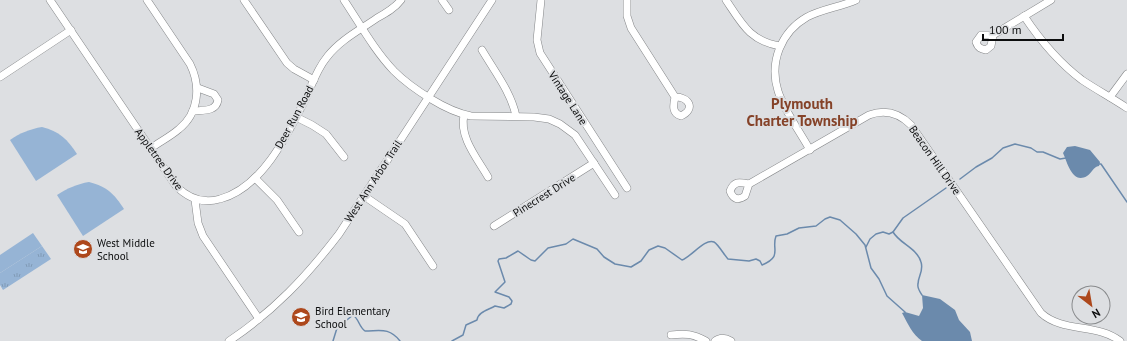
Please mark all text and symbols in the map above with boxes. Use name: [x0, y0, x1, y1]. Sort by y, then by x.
scale bar: [983, 16, 1063, 42]
text: 100 m: [989, 22, 1022, 37]
street label: Vintage Lane: [545, 68, 591, 128]
street label: Deer Run Road: [271, 83, 317, 151]
district label: Plymouth Charter Township: [746, 94, 858, 130]
street label: Beacon Hill Drive: [906, 123, 964, 198]
street label: Appletree Drive: [132, 125, 186, 193]
street label: West Ann Arbor Trail: [341, 137, 405, 225]
street label: Pinecrest Drive: [510, 170, 578, 220]
place label: West Middle School: [97, 236, 155, 263]
school or university icon: West Middle School: [72, 238, 94, 260]
north arrow: [1071, 285, 1111, 325]
place label: Bird Elementary School: [315, 304, 391, 331]
school or university icon: Bird Elementary School: [290, 306, 312, 328]
text: N: [1089, 306, 1103, 321]

